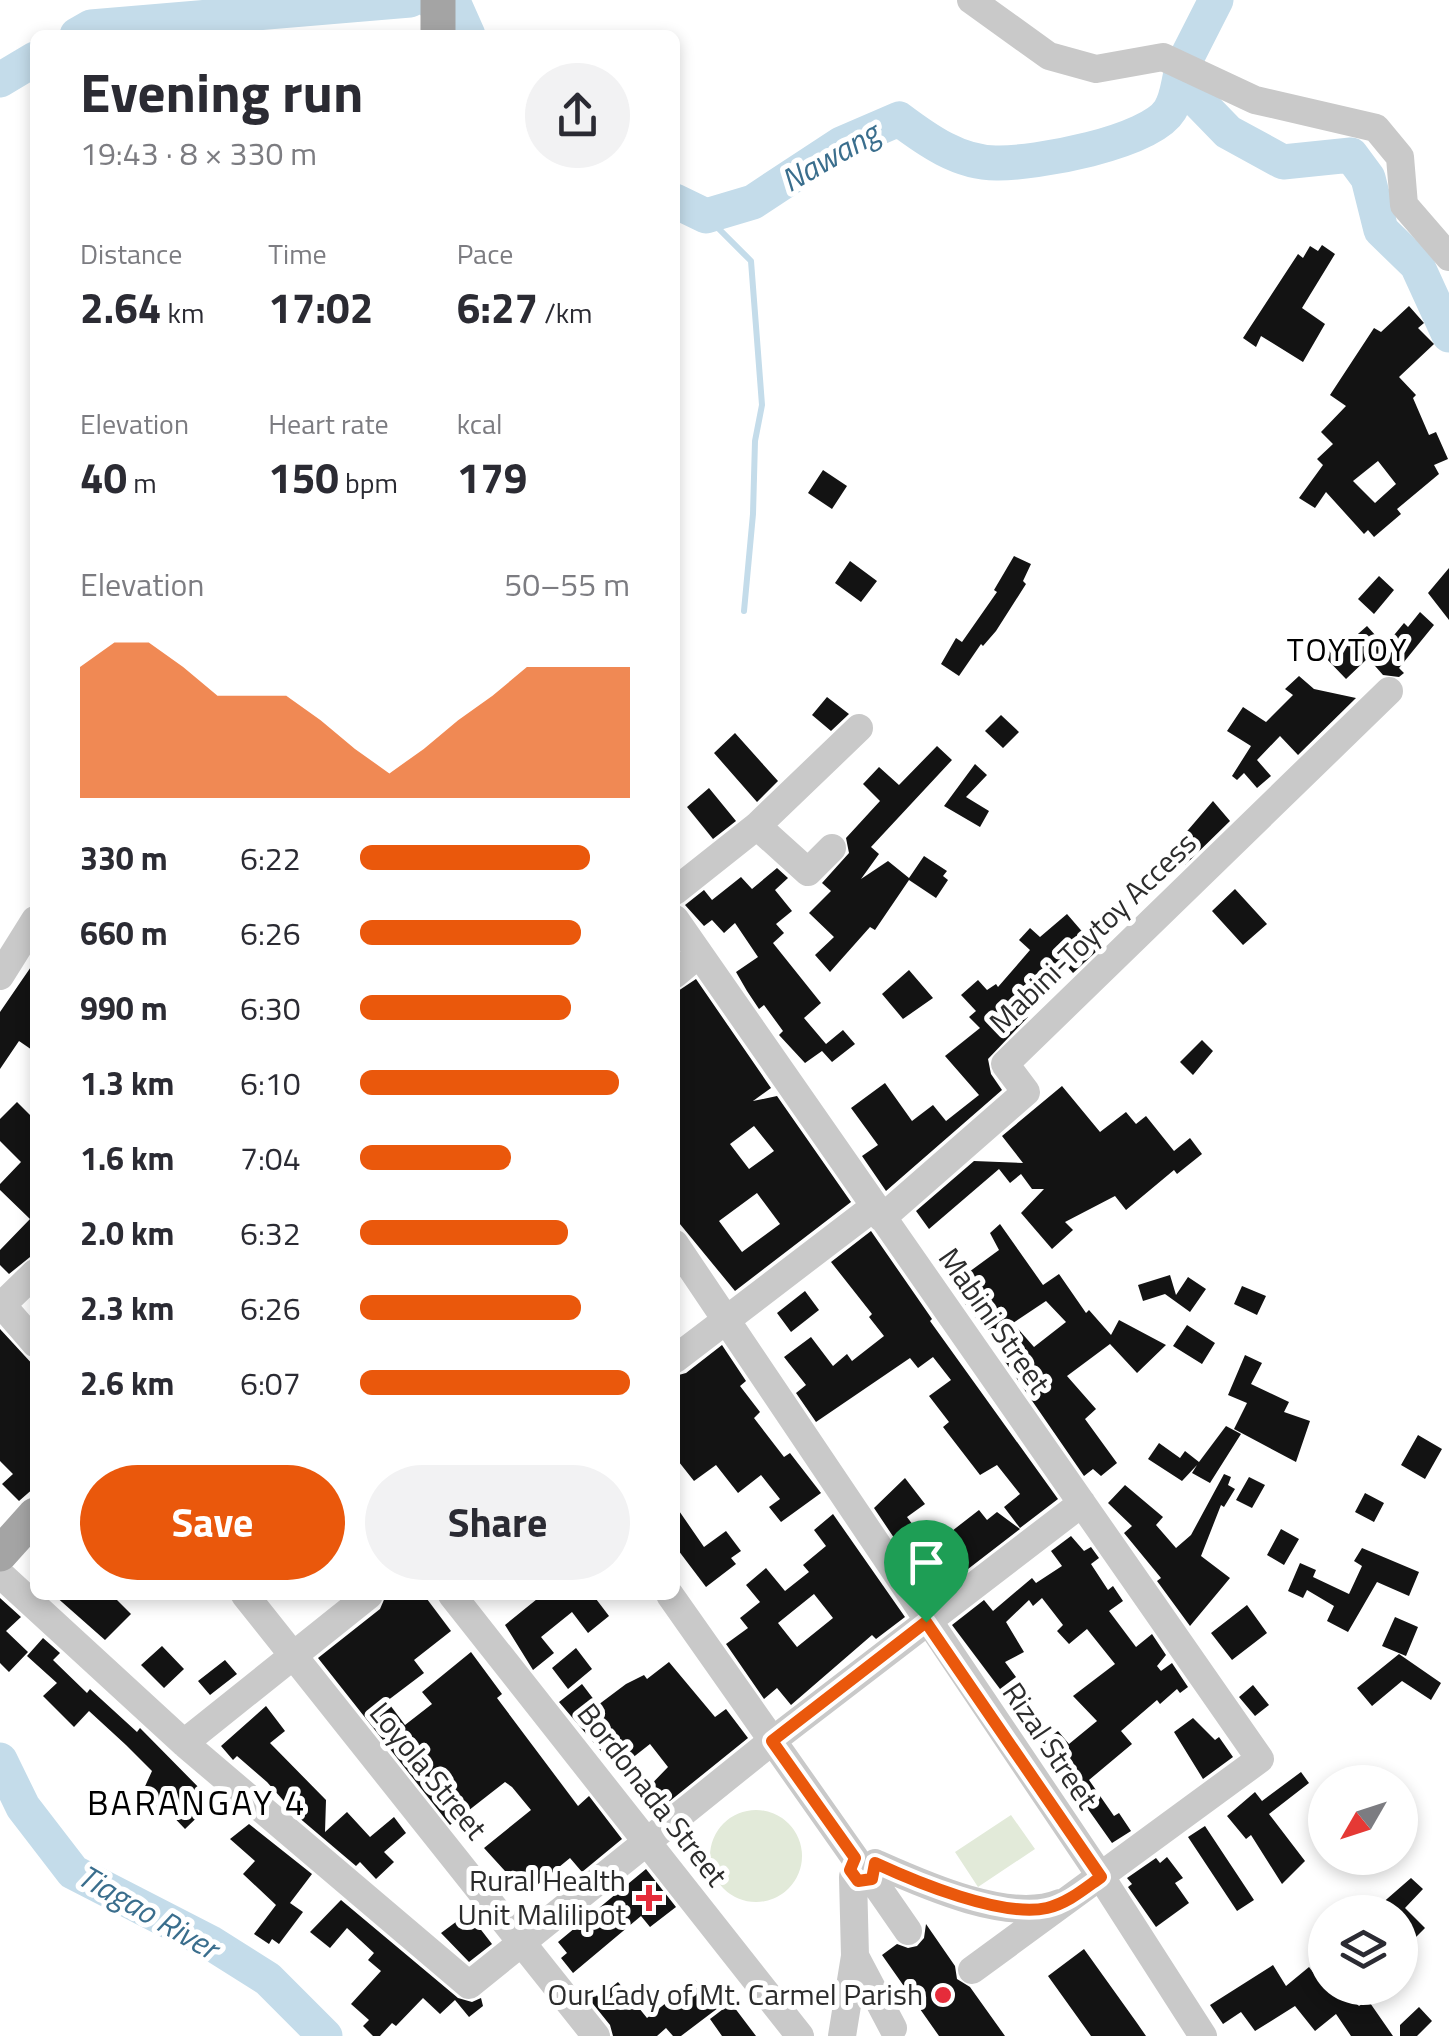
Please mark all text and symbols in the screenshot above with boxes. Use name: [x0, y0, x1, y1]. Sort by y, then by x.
text: Evening run: [80, 50, 363, 133]
button: share: [525, 63, 630, 168]
water label: Nawang: [772, 107, 891, 203]
text: 19:43 · 8 × 330 m: [80, 129, 317, 177]
text: Distance: [80, 232, 182, 275]
text: Time: [268, 232, 327, 275]
text: Pace: [457, 232, 513, 275]
text: 2.64: [80, 275, 161, 339]
text: 17:02: [268, 275, 373, 339]
text: 6:27: [457, 275, 538, 339]
text: km: [161, 291, 204, 334]
text: /km: [538, 291, 593, 334]
text: Elevation: [80, 402, 189, 445]
text: Heart rate: [268, 402, 389, 445]
text: kcal: [457, 402, 502, 445]
text: 40: [80, 445, 127, 509]
text: 150: [268, 445, 339, 509]
text: 179: [457, 445, 527, 509]
text: m: [127, 461, 157, 504]
text: bpm: [339, 461, 398, 504]
text: Elevation: [80, 560, 204, 608]
text: 50–55 m: [504, 560, 630, 608]
district label: TOYTOY: [1287, 625, 1409, 673]
street label: Mabini-Toytoy Access: [978, 821, 1207, 1044]
text: 330 m: [80, 834, 168, 882]
text: 6:22: [240, 834, 301, 882]
text: 660 m: [80, 909, 168, 957]
text: 6:26: [240, 909, 301, 957]
text: 990 m: [80, 984, 168, 1032]
text: 6:30: [240, 984, 301, 1032]
text: 1.3 km: [80, 1059, 174, 1107]
text: 6:10: [240, 1059, 301, 1107]
text: 1.6 km: [80, 1134, 174, 1182]
text: 7:04: [240, 1134, 301, 1182]
text: 2.0 km: [80, 1209, 174, 1257]
text: 6:32: [240, 1209, 301, 1257]
street label: Mabini Street: [927, 1238, 1062, 1403]
text: 2.3 km: [80, 1284, 174, 1332]
text: 6:26: [240, 1284, 301, 1332]
text: 2.6 km: [80, 1359, 174, 1407]
text: 6:07: [240, 1359, 301, 1407]
button: Save: [80, 1465, 345, 1580]
button: Share: [365, 1465, 630, 1580]
pin: [884, 1520, 969, 1623]
icon: arrive: [899, 1535, 954, 1590]
street label: Rizal Street: [991, 1673, 1111, 1819]
street label: Loyola Street: [359, 1691, 499, 1850]
street label: Bordonada Street: [566, 1693, 740, 1896]
north arrow: [1308, 1765, 1418, 1875]
map controls: [1308, 1765, 1418, 2005]
district label: BARANGAY 4: [87, 1775, 307, 1829]
water label: Tiagao River: [69, 1852, 231, 1973]
place label: Rural Health Unit Malilipot: [458, 1857, 626, 1937]
marker: Rural Health Unit Malilipot: [636, 1885, 662, 1911]
button: layers: [1308, 1895, 1418, 2005]
place label: Our Lady of Mt. Carmel Parish: [548, 1971, 923, 2017]
marker: Our Lady of Mt. Carmel Parish: [932, 1984, 954, 2006]

